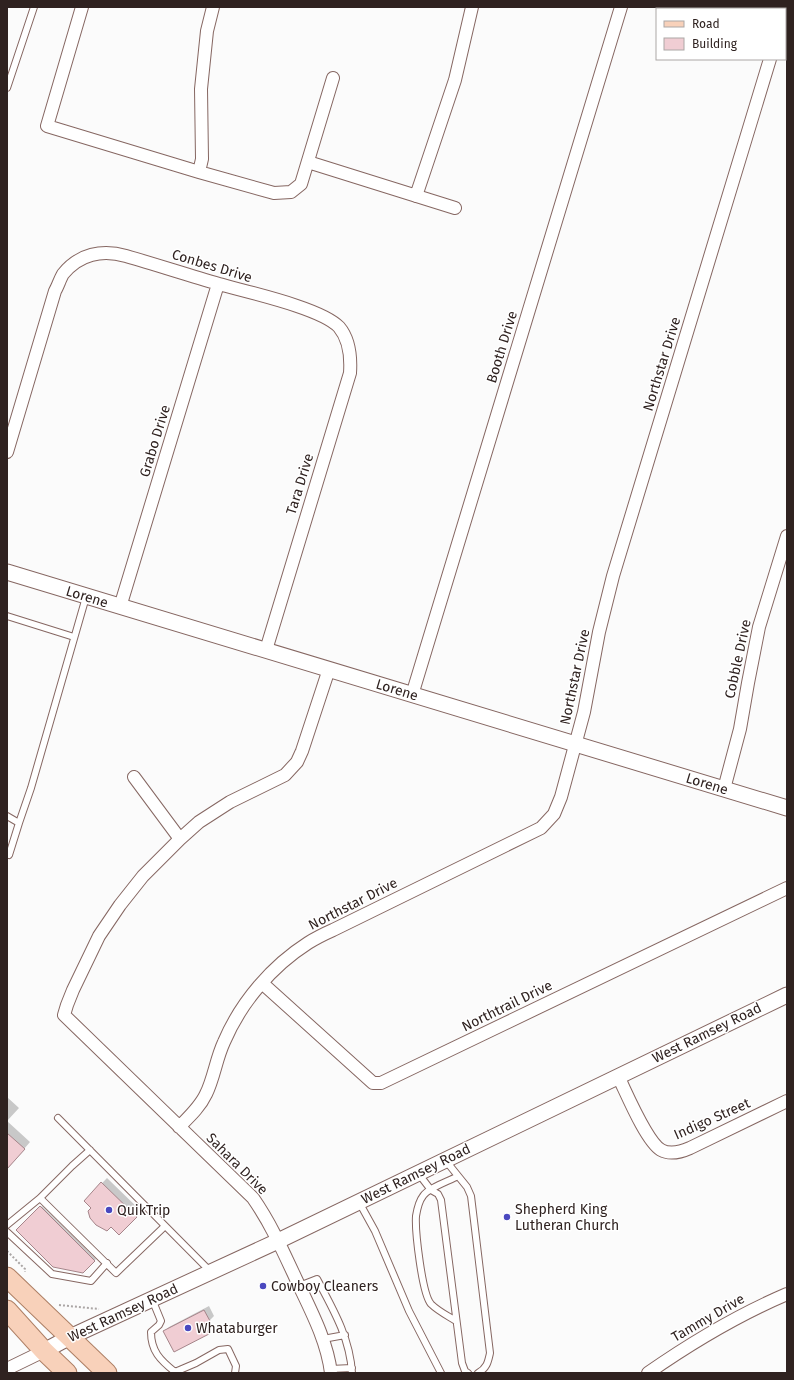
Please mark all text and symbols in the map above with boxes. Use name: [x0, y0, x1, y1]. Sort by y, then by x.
legend: [656, 8, 786, 60]
text: Road: [692, 17, 720, 31]
text: Building: [692, 37, 738, 51]
street label: Conbes Drive: [170, 246, 254, 286]
street label: Booth Drive: [483, 309, 521, 385]
street label: Northstar Drive: [640, 315, 684, 413]
street label: Grabo Drive: [136, 403, 174, 479]
street label: Tara Drive: [283, 451, 317, 517]
street label: Lorene: [64, 583, 110, 611]
street label: Cobble Drive: [721, 618, 755, 700]
street label: Northstar Drive: [557, 628, 593, 726]
street label: Lorene: [374, 676, 420, 704]
street label: Lorene: [684, 770, 730, 798]
street label: Northstar Drive: [306, 874, 400, 934]
street label: Northtrail Drive: [459, 977, 555, 1035]
street label: West Ramsey Road: [650, 999, 764, 1067]
street label: Indigo Street: [671, 1094, 754, 1143]
street label: Sahara Drive: [203, 1130, 271, 1198]
street label: West Ramsey Road: [359, 1140, 473, 1208]
place label: Shepherd King Lutheran Church: [515, 1201, 619, 1234]
place label: QuikTrip: [117, 1202, 170, 1219]
marker: QuikTrip: [104, 1205, 114, 1215]
marker: Shepherd King Lutheran Church: [502, 1212, 512, 1222]
place label: Cowboy Cleaners: [271, 1278, 379, 1295]
street label: West Ramsey Road: [65, 1280, 181, 1346]
marker: Cowboy Cleaners: [258, 1281, 268, 1291]
street label: Tammy Drive: [668, 1290, 748, 1346]
place label: Whataburger: [196, 1320, 278, 1337]
marker: Whataburger: [183, 1323, 193, 1333]

